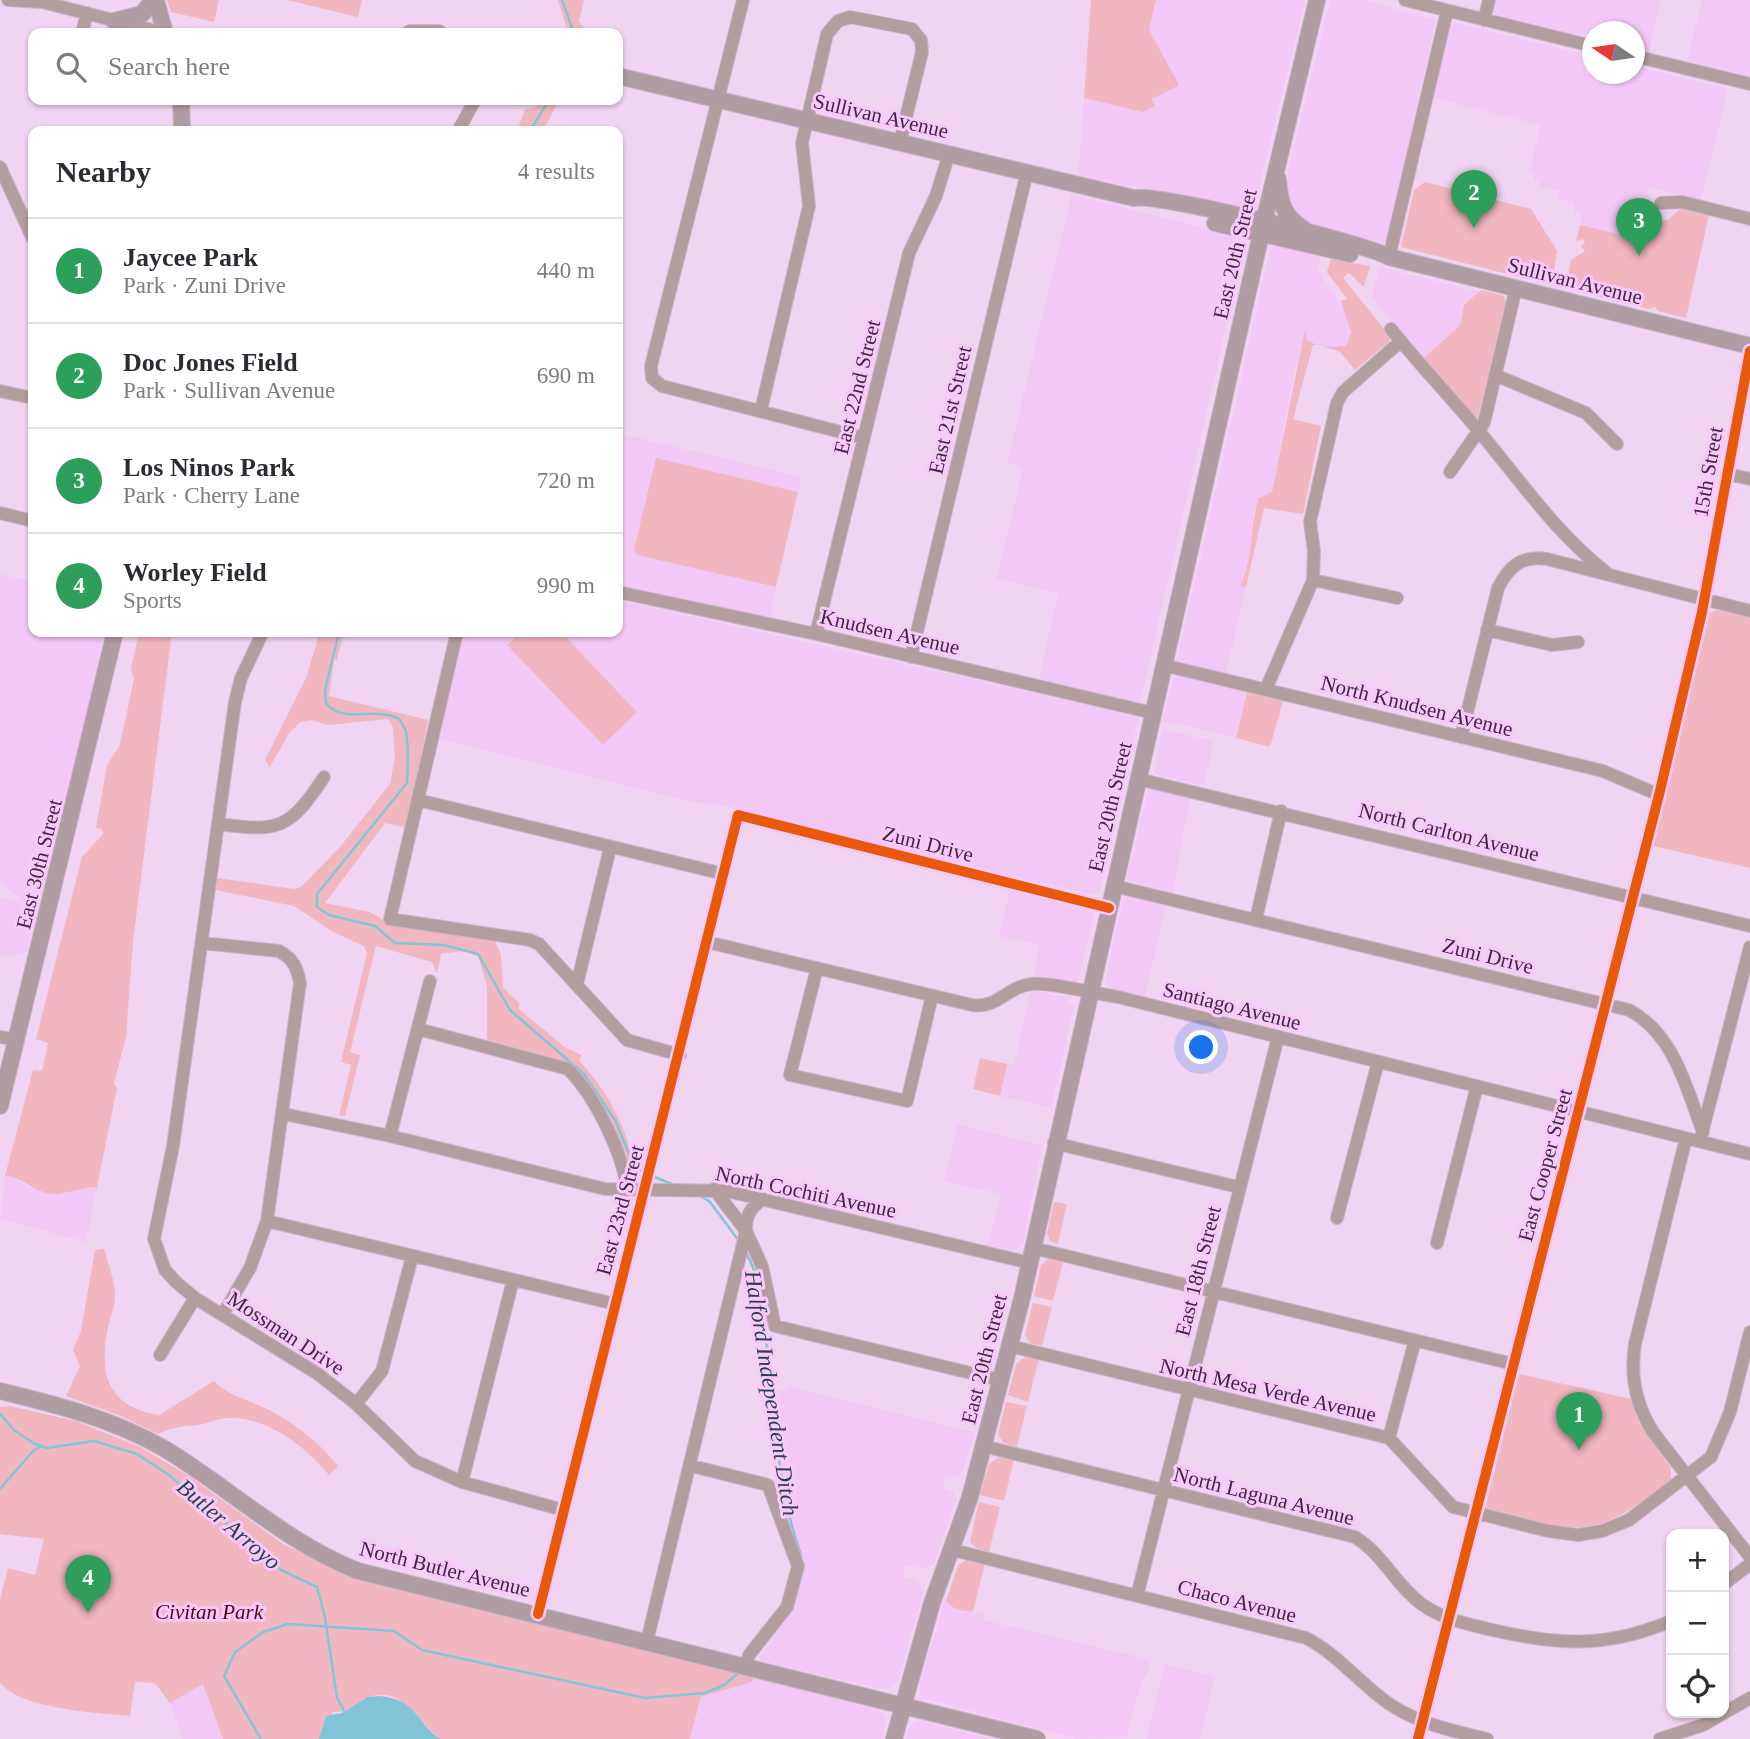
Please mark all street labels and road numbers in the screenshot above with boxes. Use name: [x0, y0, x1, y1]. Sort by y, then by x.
street label: Sullivan Avenue: [811, 89, 951, 143]
street label: East 20th Street: [1208, 186, 1262, 321]
street label: Sullivan Avenue: [1505, 253, 1645, 309]
street label: East 22nd Street: [829, 317, 885, 457]
street label: East 21st Street: [924, 343, 976, 476]
street label: 15th Street: [1688, 425, 1728, 519]
street label: Knudsen Avenue: [818, 604, 962, 660]
street label: North Knudsen Avenue: [1319, 671, 1515, 741]
street label: East 20th Street: [1083, 739, 1137, 874]
street label: East 30th Street: [11, 796, 67, 931]
street label: North Carlton Avenue: [1356, 798, 1542, 866]
street label: Zuni Drive: [880, 821, 976, 867]
street label: Zuni Drive: [1440, 933, 1536, 979]
street label: Santiago Avenue: [1161, 977, 1303, 1035]
street label: East Cooper Street: [1513, 1086, 1577, 1244]
street label: East 23rd Street: [591, 1142, 649, 1278]
street label: North Cochiti Avenue: [714, 1161, 898, 1223]
street label: East 18th Street: [1170, 1203, 1226, 1338]
street label: Mossman Drive: [223, 1286, 349, 1380]
street label: East 20th Street: [956, 1291, 1012, 1426]
street label: North Mesa Verde Avenue: [1157, 1353, 1379, 1427]
street label: North Laguna Avenue: [1171, 1462, 1357, 1530]
street label: North Butler Avenue: [357, 1536, 533, 1602]
street label: Chaco Avenue: [1175, 1575, 1299, 1627]

